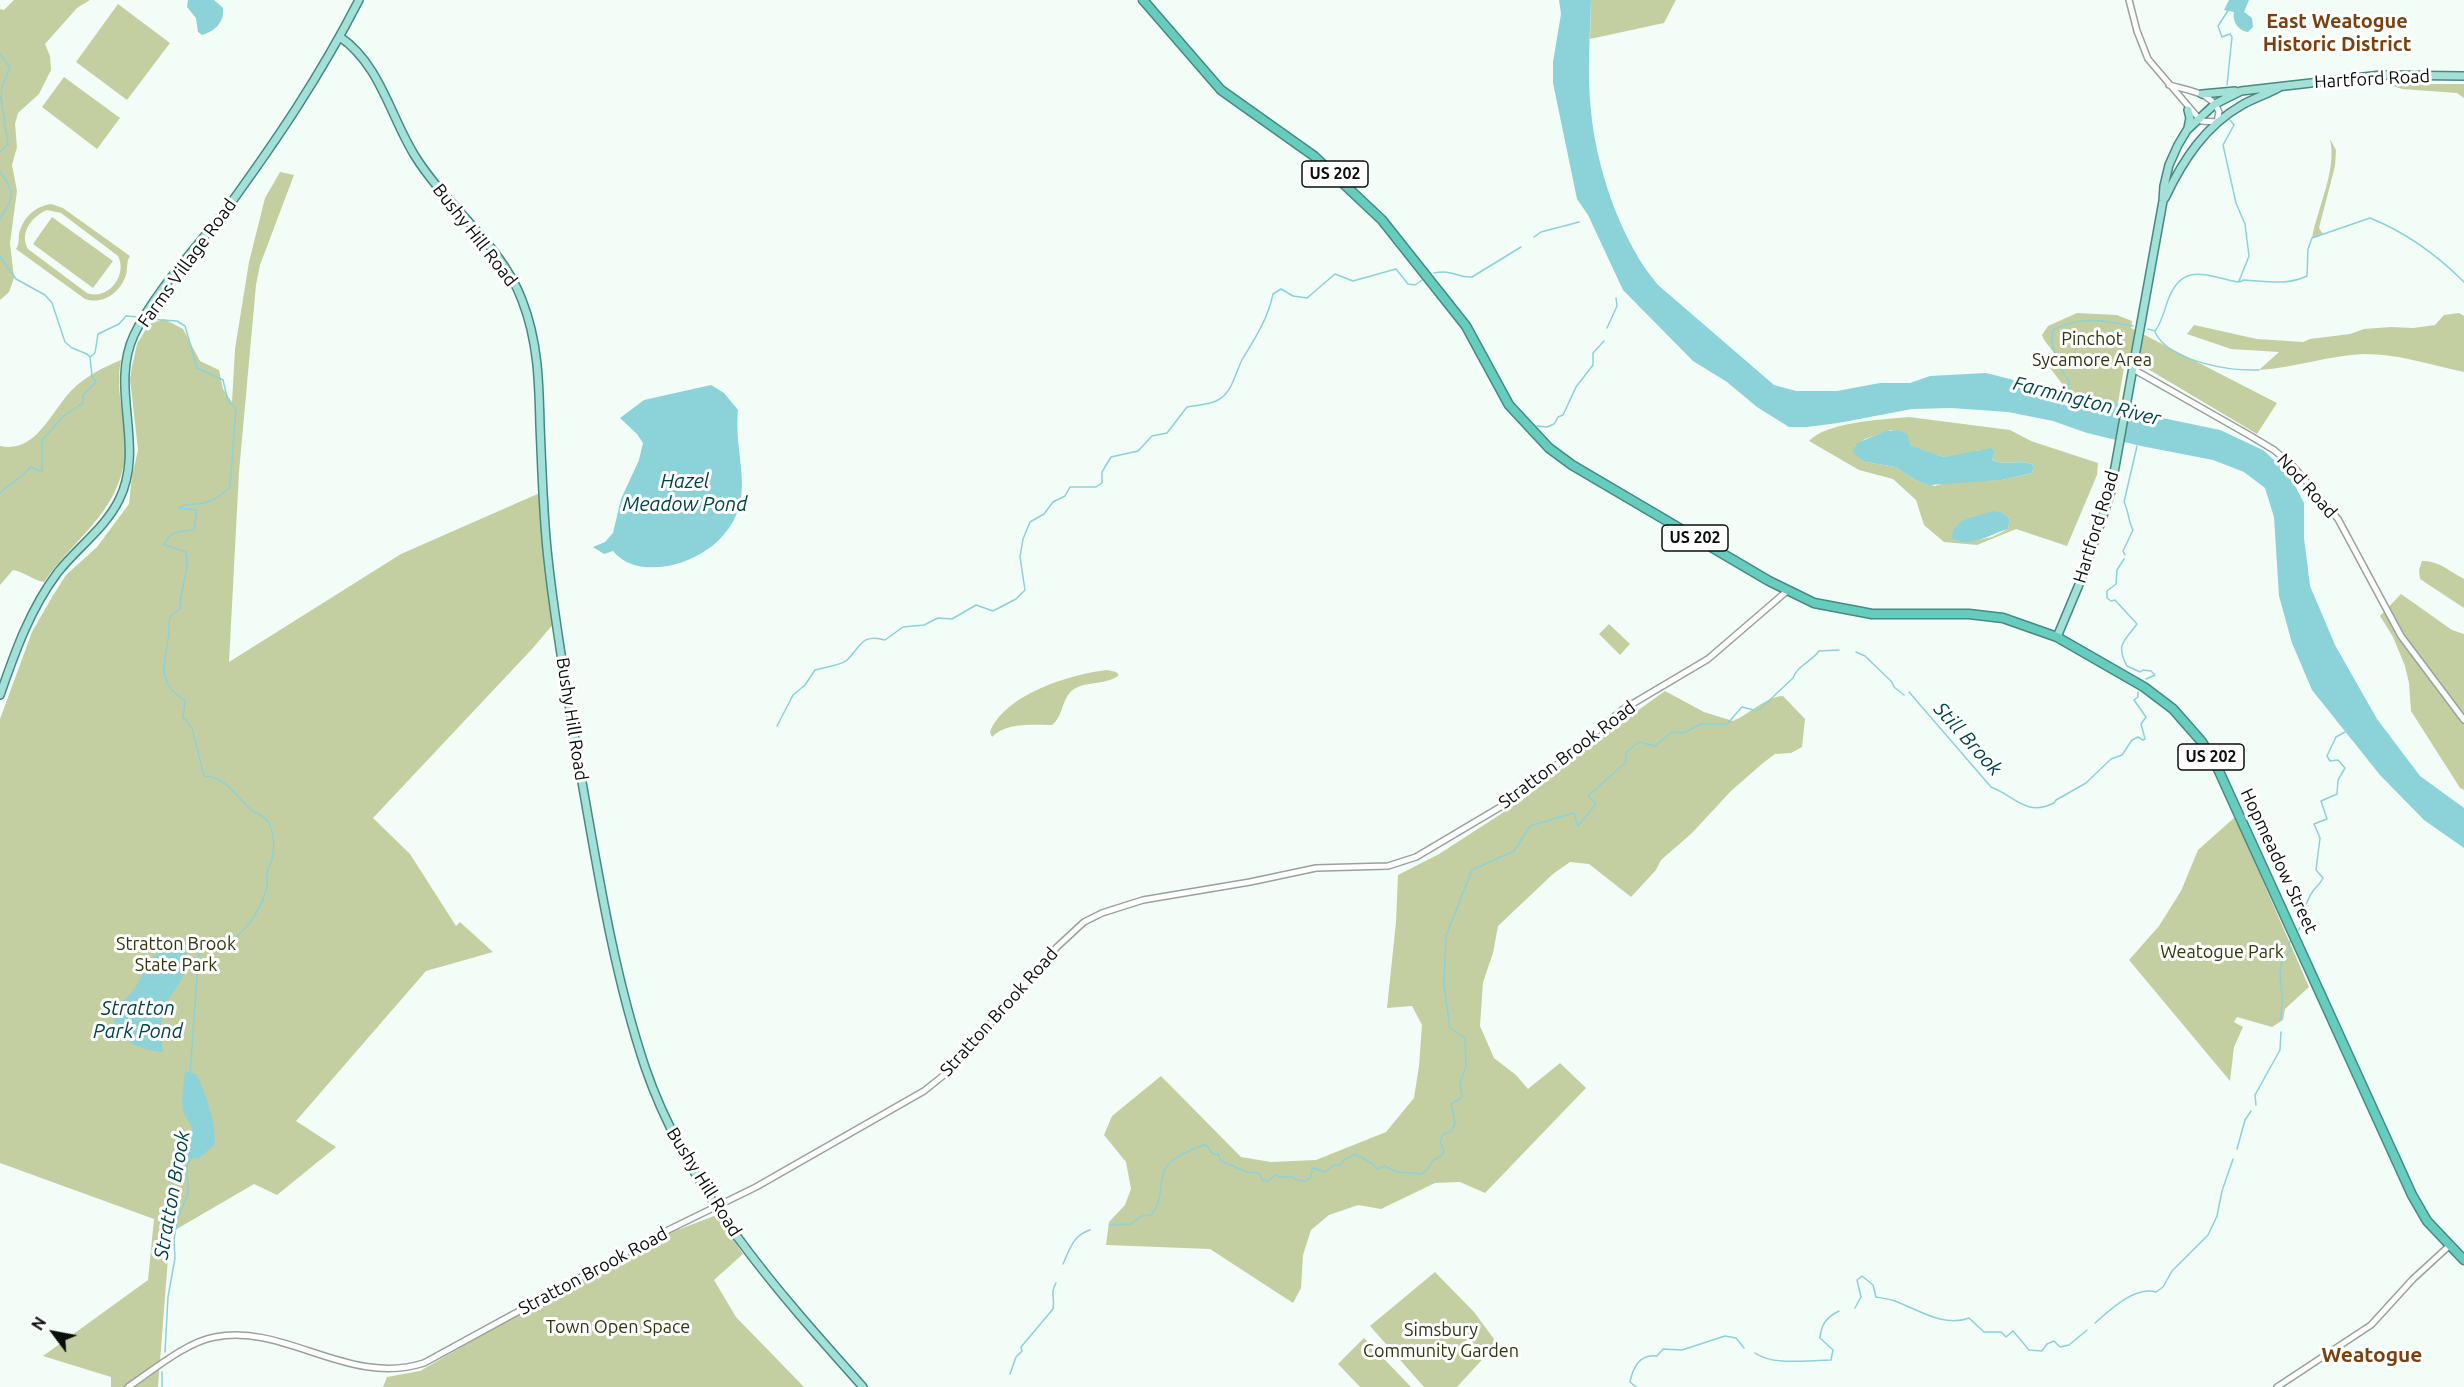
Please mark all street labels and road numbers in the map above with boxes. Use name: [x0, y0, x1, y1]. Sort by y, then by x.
street label: Hartford Road: [2314, 65, 2430, 93]
road number: US 202: [1302, 161, 1368, 187]
street label: Bushy Hill Road: [428, 179, 522, 291]
street label: Farms Village Road: [133, 195, 241, 331]
street label: Nod Road: [2272, 449, 2342, 523]
street label: Hartford Road: [2069, 468, 2123, 586]
road number: US 202: [1662, 525, 1728, 551]
street label: Bushy Hill Road: [552, 656, 592, 782]
street label: Stratton Brook Road: [1494, 697, 1640, 813]
road number: US 202: [2178, 744, 2244, 770]
street label: Hopmeadow Street: [2236, 785, 2322, 937]
street label: Stratton Brook Road: [936, 943, 1062, 1081]
street label: Bushy Hill Road: [662, 1124, 746, 1240]
street label: Stratton Brook Road: [515, 1223, 671, 1319]

